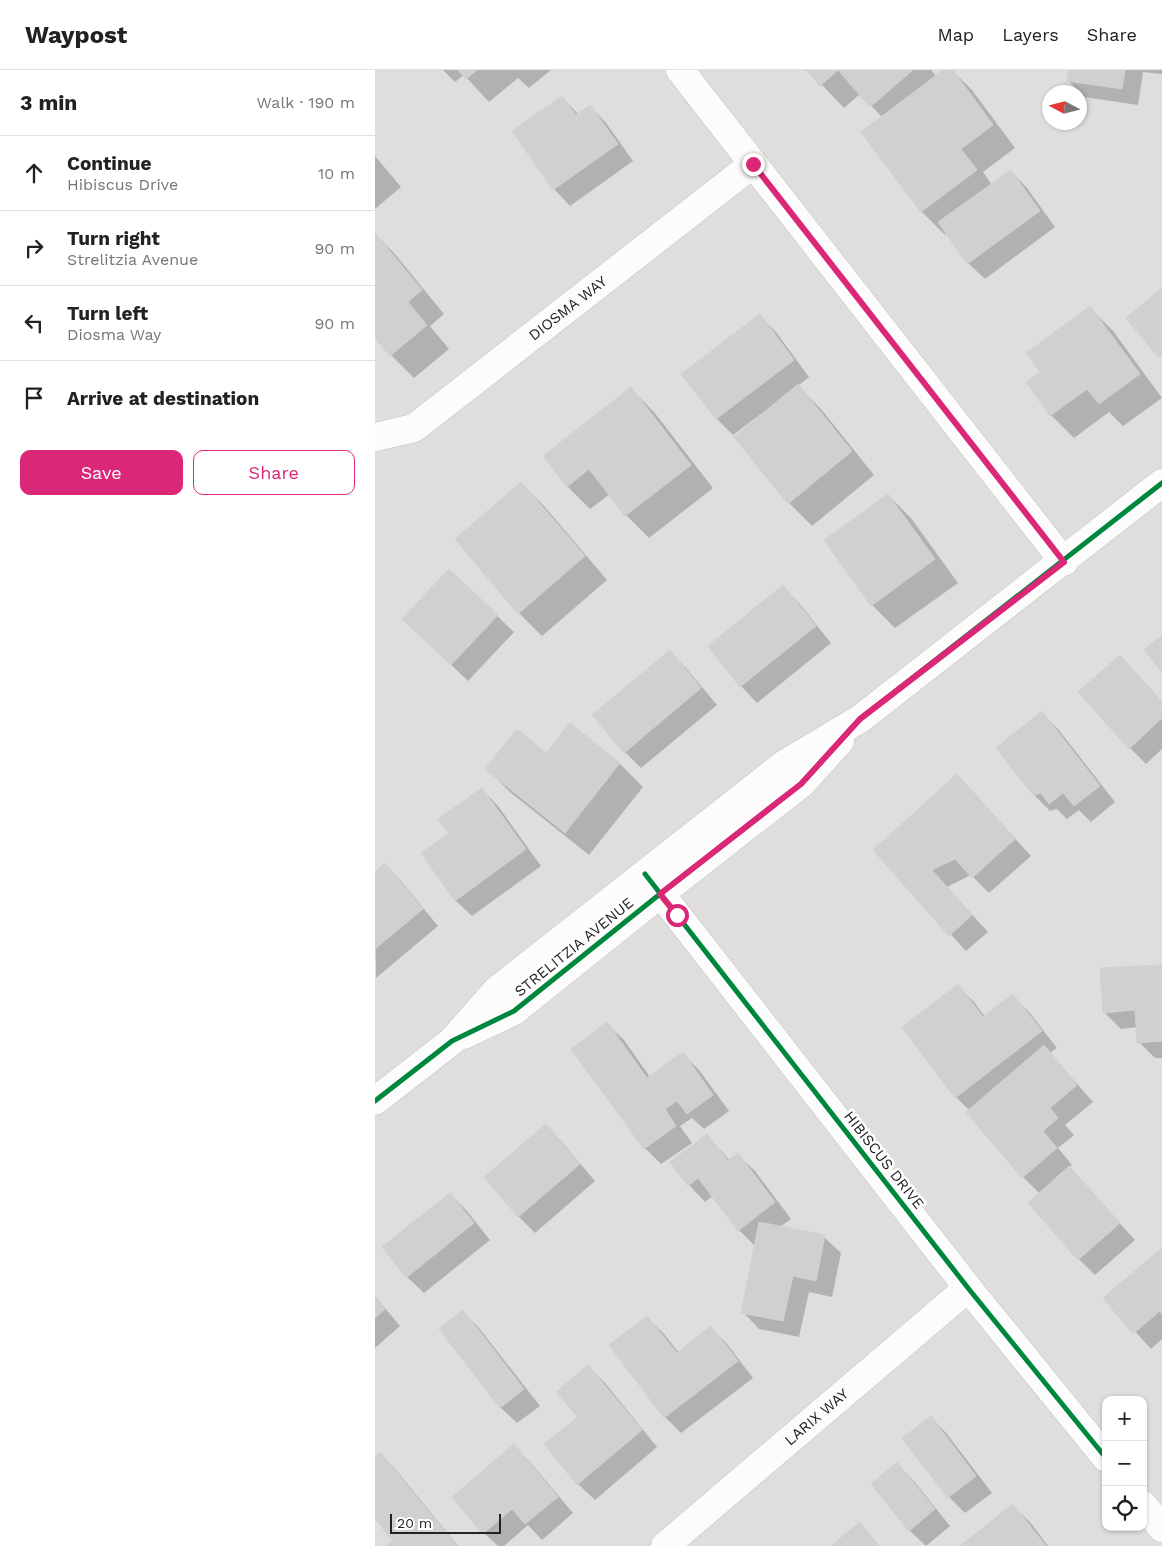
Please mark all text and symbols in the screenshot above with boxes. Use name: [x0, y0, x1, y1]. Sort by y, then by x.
text: Waypost: [25, 21, 127, 49]
text: Map: [937, 24, 974, 45]
text: Layers: [1002, 24, 1059, 45]
text: Share: [1087, 24, 1137, 45]
north arrow: [1042, 85, 1087, 130]
text: 3 min: [20, 90, 77, 115]
text: Walk · 190 m: [257, 93, 355, 112]
text: Continue: [67, 152, 151, 175]
route end: [742, 153, 765, 176]
icon: ahead: [20, 159, 48, 187]
text: 10 m: [318, 164, 355, 183]
text: Hibiscus Drive: [67, 175, 178, 194]
text: Turn right: [67, 227, 160, 250]
icon: right: [20, 234, 48, 262]
text: 90 m: [314, 239, 355, 258]
text: Strelitzia Avenue: [67, 250, 198, 269]
street label: DIOSMA WAY: [525, 272, 611, 344]
text: Turn left: [67, 302, 148, 325]
icon: left: [20, 309, 48, 337]
text: 90 m: [314, 314, 355, 333]
text: Diosma Way: [67, 325, 161, 344]
icon: arrive: [20, 384, 48, 412]
text: Arrive at destination: [67, 387, 259, 410]
button: Save: [20, 450, 183, 495]
button: Share: [193, 450, 355, 495]
street label: STRELITZIA AVENUE: [511, 894, 637, 1000]
route start: [666, 904, 689, 927]
street label: HIBISCUS DRIVE: [840, 1107, 928, 1213]
street label: LARIX WAY: [781, 1384, 852, 1449]
map controls: [1102, 1396, 1147, 1531]
button: +: [1102, 1396, 1147, 1441]
button: −: [1102, 1441, 1147, 1486]
button: locate: [1102, 1486, 1147, 1531]
scale bar: [390, 1511, 501, 1534]
text: 20 m: [397, 1515, 432, 1531]

